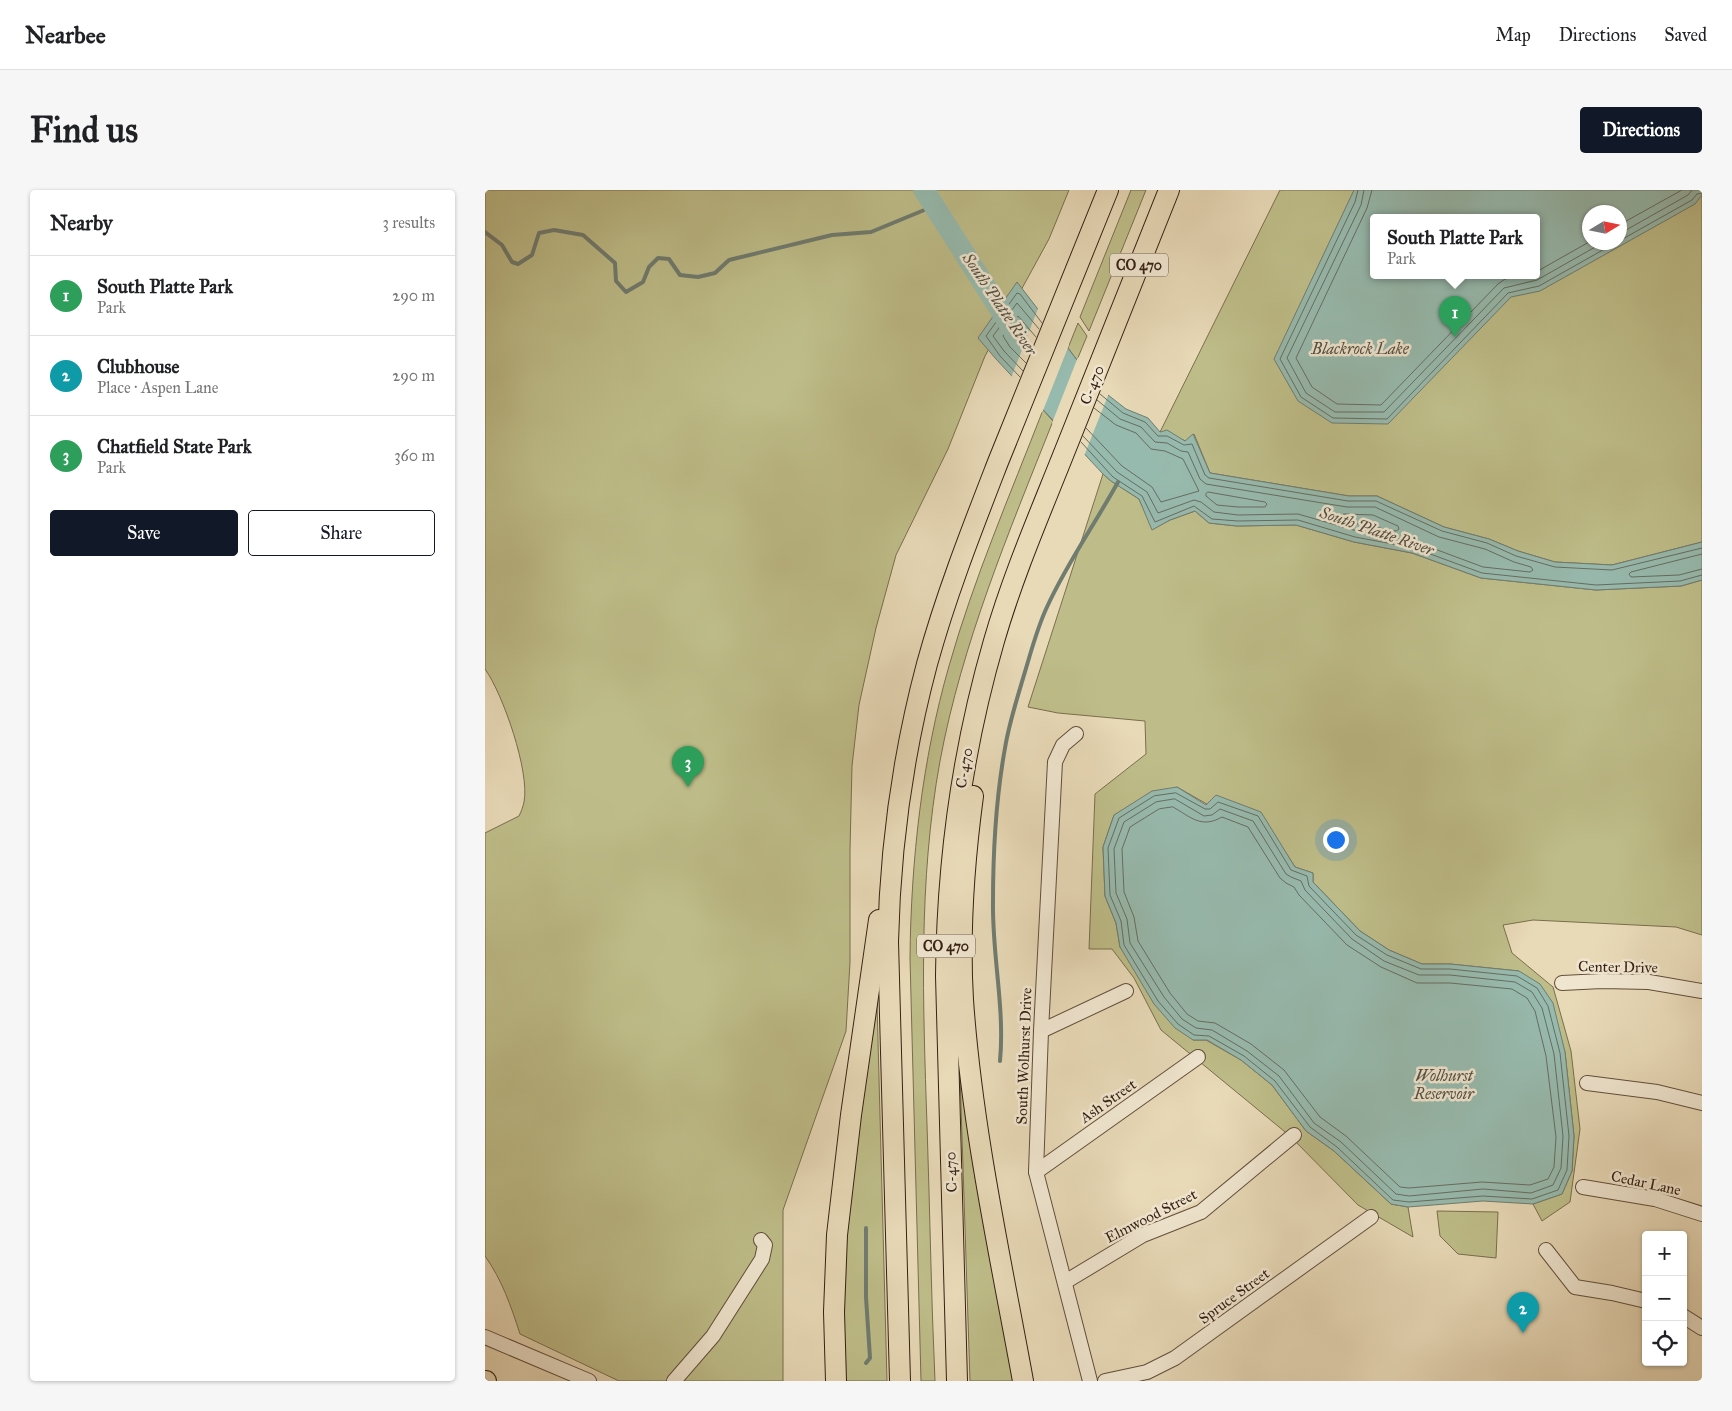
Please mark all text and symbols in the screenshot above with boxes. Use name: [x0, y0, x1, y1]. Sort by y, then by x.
text: Nearbee: [25, 20, 106, 50]
text: Map: [1495, 24, 1531, 46]
text: Directions: [1559, 24, 1636, 46]
text: Saved: [1664, 24, 1707, 46]
button: Directions: [1580, 107, 1702, 153]
text: Find us: [30, 109, 138, 152]
north arrow: [1582, 205, 1627, 250]
text: Nearby: [50, 210, 113, 236]
text: 3 results: [382, 213, 435, 232]
popup: [1370, 214, 1540, 279]
text: South Platte Park: [1387, 226, 1523, 249]
water label: South Platte River: [958, 248, 1042, 360]
text: Park: [1387, 249, 1416, 268]
road number: CO 470: [1110, 254, 1168, 276]
text: South Platte Park: [97, 275, 233, 298]
text: 1: [63, 286, 69, 305]
text: 290 m: [392, 286, 435, 305]
pin: 1: [1439, 296, 1471, 337]
text: Park: [97, 298, 126, 317]
water label: Blackrock Lake: [1310, 339, 1410, 358]
text: Clubhouse: [97, 355, 179, 378]
street label: C-470: [1076, 363, 1108, 407]
text: 2: [62, 366, 70, 385]
text: 290 m: [392, 366, 435, 385]
text: Place · Aspen Lane: [97, 378, 218, 397]
text: Chatfield State Park: [97, 435, 252, 458]
text: 3: [63, 446, 69, 465]
text: 360 m: [394, 446, 435, 465]
text: Park: [97, 458, 126, 477]
water label: South Platte River: [1317, 502, 1438, 560]
button: Save: [50, 510, 238, 556]
button: Share: [248, 510, 435, 556]
pin: 3: [672, 746, 704, 787]
street label: C-470: [952, 746, 976, 790]
your location: [1323, 827, 1349, 853]
road number: CO 470: [917, 934, 975, 958]
street label: Center Drive: [1578, 957, 1658, 977]
street label: South Wolhurst Drive: [1013, 987, 1035, 1125]
water label: Wolhurst Reservoir: [1413, 1066, 1475, 1103]
street label: Ash Street: [1076, 1075, 1140, 1127]
street label: C-470: [941, 1151, 961, 1193]
street label: Cedar Lane: [1609, 1167, 1683, 1199]
street label: Elmwood Street: [1102, 1185, 1200, 1247]
map controls: [1642, 1231, 1687, 1366]
button: +: [1642, 1231, 1687, 1276]
street label: Spruce Street: [1195, 1264, 1273, 1328]
button: −: [1642, 1276, 1687, 1321]
pin: 2: [1507, 1292, 1539, 1333]
button: locate: [1642, 1321, 1687, 1366]

